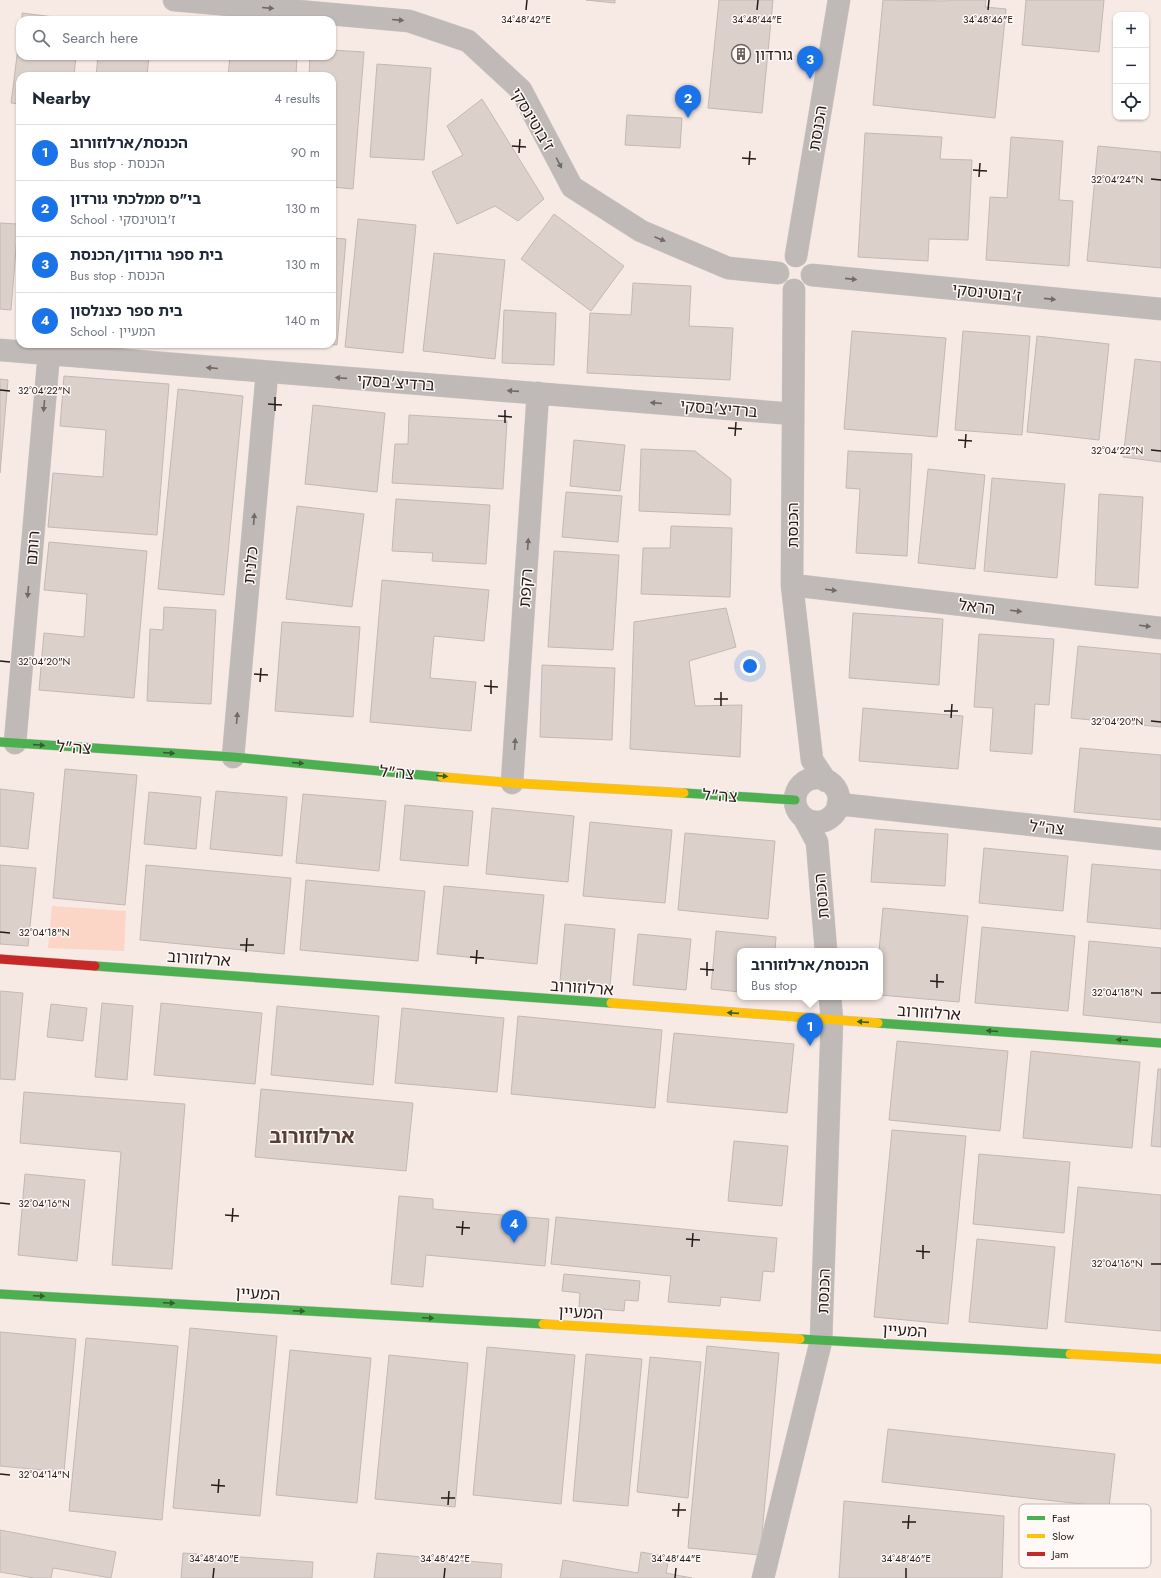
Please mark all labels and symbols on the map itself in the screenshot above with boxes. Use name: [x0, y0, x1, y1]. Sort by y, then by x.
one-way arrow: [262, 5, 275, 12]
text: 34°48'42"E: [501, 12, 551, 27]
text: 34°48'44"E: [732, 12, 782, 27]
text: 34°48'46"E: [963, 12, 1013, 27]
one-way arrow: [392, 17, 404, 23]
building icon: גורדון: [730, 43, 752, 65]
place label: גורדון: [755, 43, 793, 66]
pin: 3: [797, 46, 823, 79]
street label: ז'בוטינסקי: [505, 84, 560, 155]
pin: 2: [675, 85, 701, 118]
street label: הכנסת: [803, 104, 832, 152]
one-way arrow: [556, 157, 563, 169]
text: 32°04'24"N: [1091, 172, 1143, 187]
one-way arrow: [655, 237, 667, 243]
one-way arrow: [845, 276, 857, 282]
street label: ז'בוטינסקי: [951, 277, 1023, 308]
one-way arrow: [1044, 295, 1056, 302]
one-way arrow: [206, 364, 218, 371]
street label: ברדיצ'בסקי: [356, 368, 435, 397]
one-way arrow: [335, 375, 347, 382]
text: 32°04'22"N: [18, 383, 70, 398]
one-way arrow: [507, 388, 519, 395]
street label: ברדיצ'בסקי: [679, 394, 759, 423]
one-way arrow: [650, 399, 662, 406]
one-way arrow: [41, 400, 47, 412]
text: 32°04'22"N: [1091, 443, 1143, 458]
street label: הכנסת: [781, 502, 804, 548]
one-way arrow: [251, 513, 258, 525]
street label: רותם: [20, 530, 45, 567]
one-way arrow: [524, 538, 531, 550]
street label: כלנית: [237, 545, 264, 585]
street label: רקפת: [513, 568, 538, 608]
one-way arrow: [25, 586, 31, 598]
one-way arrow: [825, 586, 837, 593]
street label: הראל: [957, 593, 997, 620]
one-way arrow: [1010, 608, 1022, 614]
one-way arrow: [1139, 623, 1151, 629]
text: 32°04'20"N: [18, 654, 70, 669]
your location: [740, 656, 760, 676]
one-way arrow: [233, 712, 240, 724]
text: 32°04'20"N: [1091, 714, 1143, 729]
street label: צה"ל: [56, 735, 92, 760]
one-way arrow: [511, 738, 518, 750]
one-way arrow: [33, 741, 45, 748]
one-way arrow: [163, 749, 175, 756]
one-way arrow: [292, 760, 304, 766]
street label: צה"ל: [379, 760, 415, 785]
one-way arrow: [436, 773, 448, 780]
street label: צה"ל: [702, 783, 738, 808]
street label: צה"ל: [1028, 814, 1066, 841]
street label: הכנסת: [808, 872, 835, 920]
text: 32°04'18"N: [19, 925, 69, 940]
street label: ארלוזורוב: [166, 945, 232, 972]
street label: ארלוזורוב: [549, 974, 615, 1001]
text: 32°04'18"N: [1092, 985, 1142, 1000]
street label: ארלוזורוב: [896, 999, 962, 1026]
one-way arrow: [727, 1009, 739, 1016]
pin: 1: [797, 1013, 823, 1046]
one-way arrow: [857, 1019, 869, 1026]
one-way arrow: [986, 1028, 998, 1035]
one-way arrow: [1116, 1037, 1128, 1044]
district label: ארלוזורוב: [269, 1122, 355, 1151]
text: 32°04'16"N: [18, 1196, 70, 1211]
pin: 4: [501, 1210, 527, 1243]
text: 32°04'16"N: [1091, 1256, 1143, 1271]
street label: הכנסת: [811, 1268, 836, 1314]
street label: המעיין: [235, 1281, 281, 1306]
one-way arrow: [33, 1292, 45, 1299]
one-way arrow: [163, 1300, 175, 1307]
street label: המעיין: [558, 1300, 604, 1325]
one-way arrow: [293, 1307, 305, 1314]
one-way arrow: [422, 1315, 435, 1321]
street label: המעיין: [882, 1318, 928, 1343]
text: 32°04'14"N: [18, 1467, 70, 1482]
legend: [1019, 1504, 1151, 1568]
text: Fast: [1052, 1510, 1070, 1526]
text: Slow: [1052, 1528, 1074, 1544]
text: Jam: [1050, 1546, 1069, 1562]
text: 34°48'40"E: [189, 1551, 239, 1566]
text: 34°48'42"E: [420, 1551, 470, 1566]
text: 34°48'44"E: [651, 1551, 701, 1566]
text: 34°48'46"E: [881, 1551, 931, 1566]

